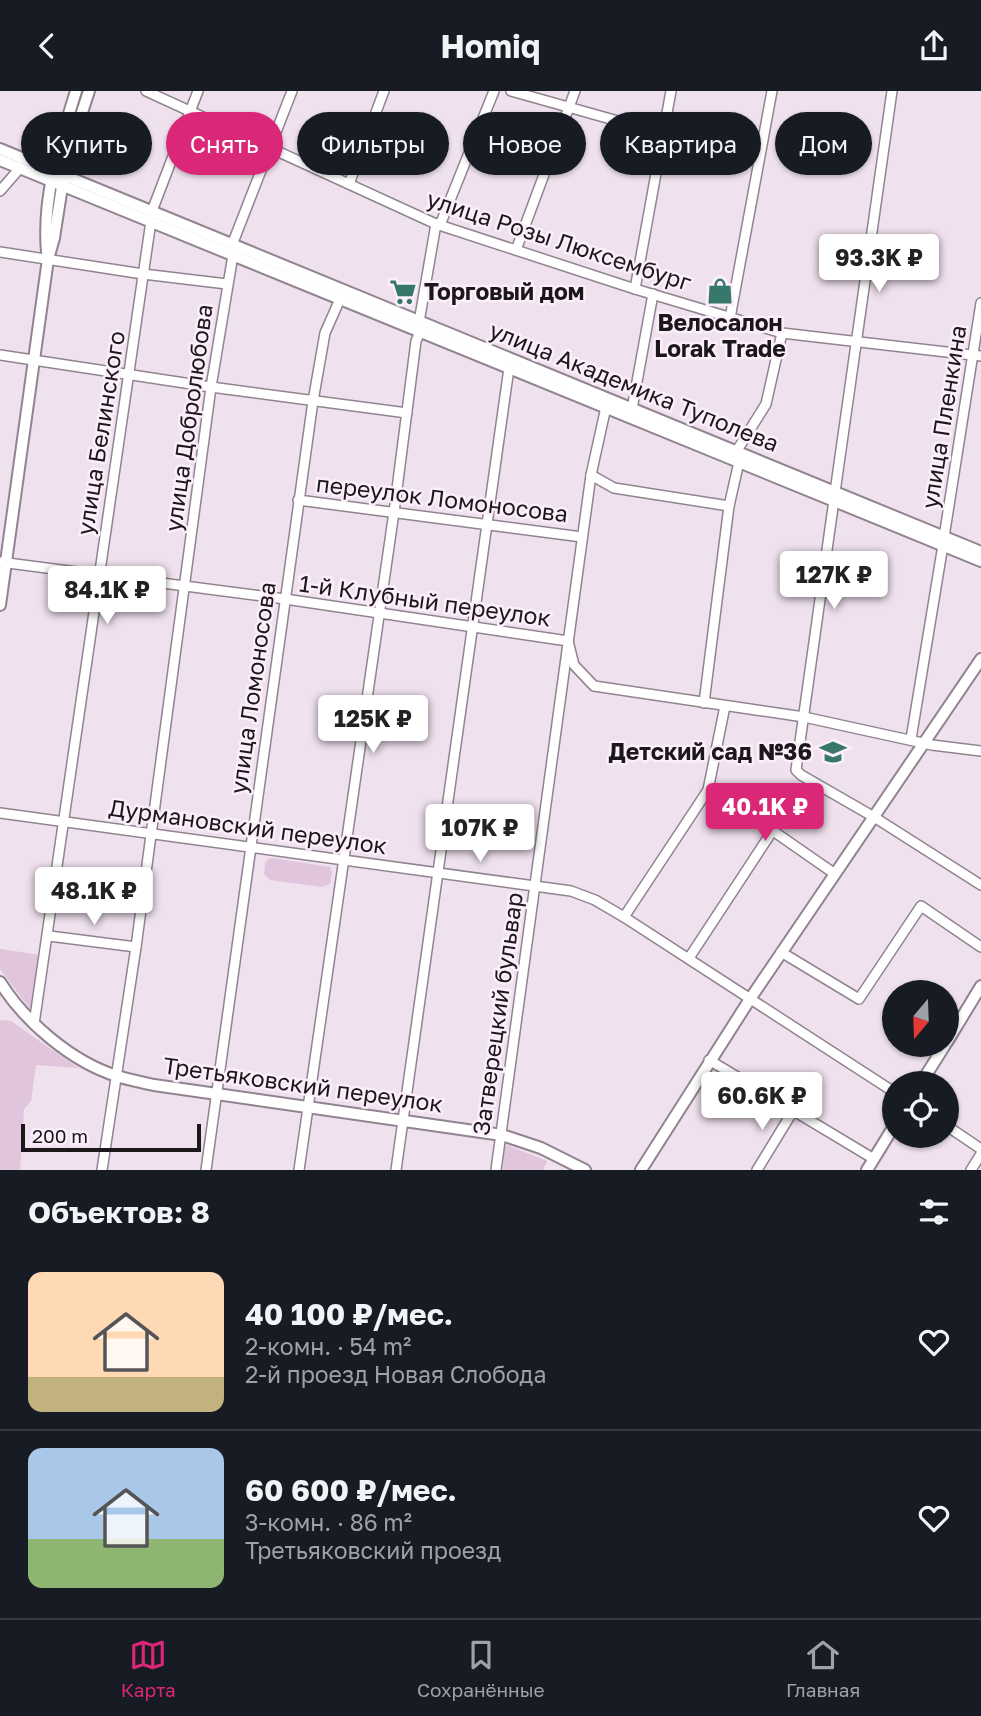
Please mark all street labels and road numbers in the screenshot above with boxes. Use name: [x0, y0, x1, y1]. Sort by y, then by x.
street label: улица Розы Люксембург: [423, 184, 696, 296]
street label: улица Добролюбова: [158, 302, 218, 534]
street label: улица Академика Туполева: [486, 315, 783, 457]
street label: улица Пленкина: [915, 323, 971, 511]
street label: улица Белинского: [70, 329, 130, 537]
street label: переулок Ломоносова: [315, 469, 570, 527]
street label: 1-й Клубный переулок: [297, 568, 553, 632]
street label: улица Ломоносова: [223, 580, 281, 796]
street label: Дурмановский переулок: [107, 793, 389, 859]
street label: Затверецкий бульвар: [466, 891, 528, 1137]
street label: Третьяковский переулок: [162, 1051, 445, 1118]

